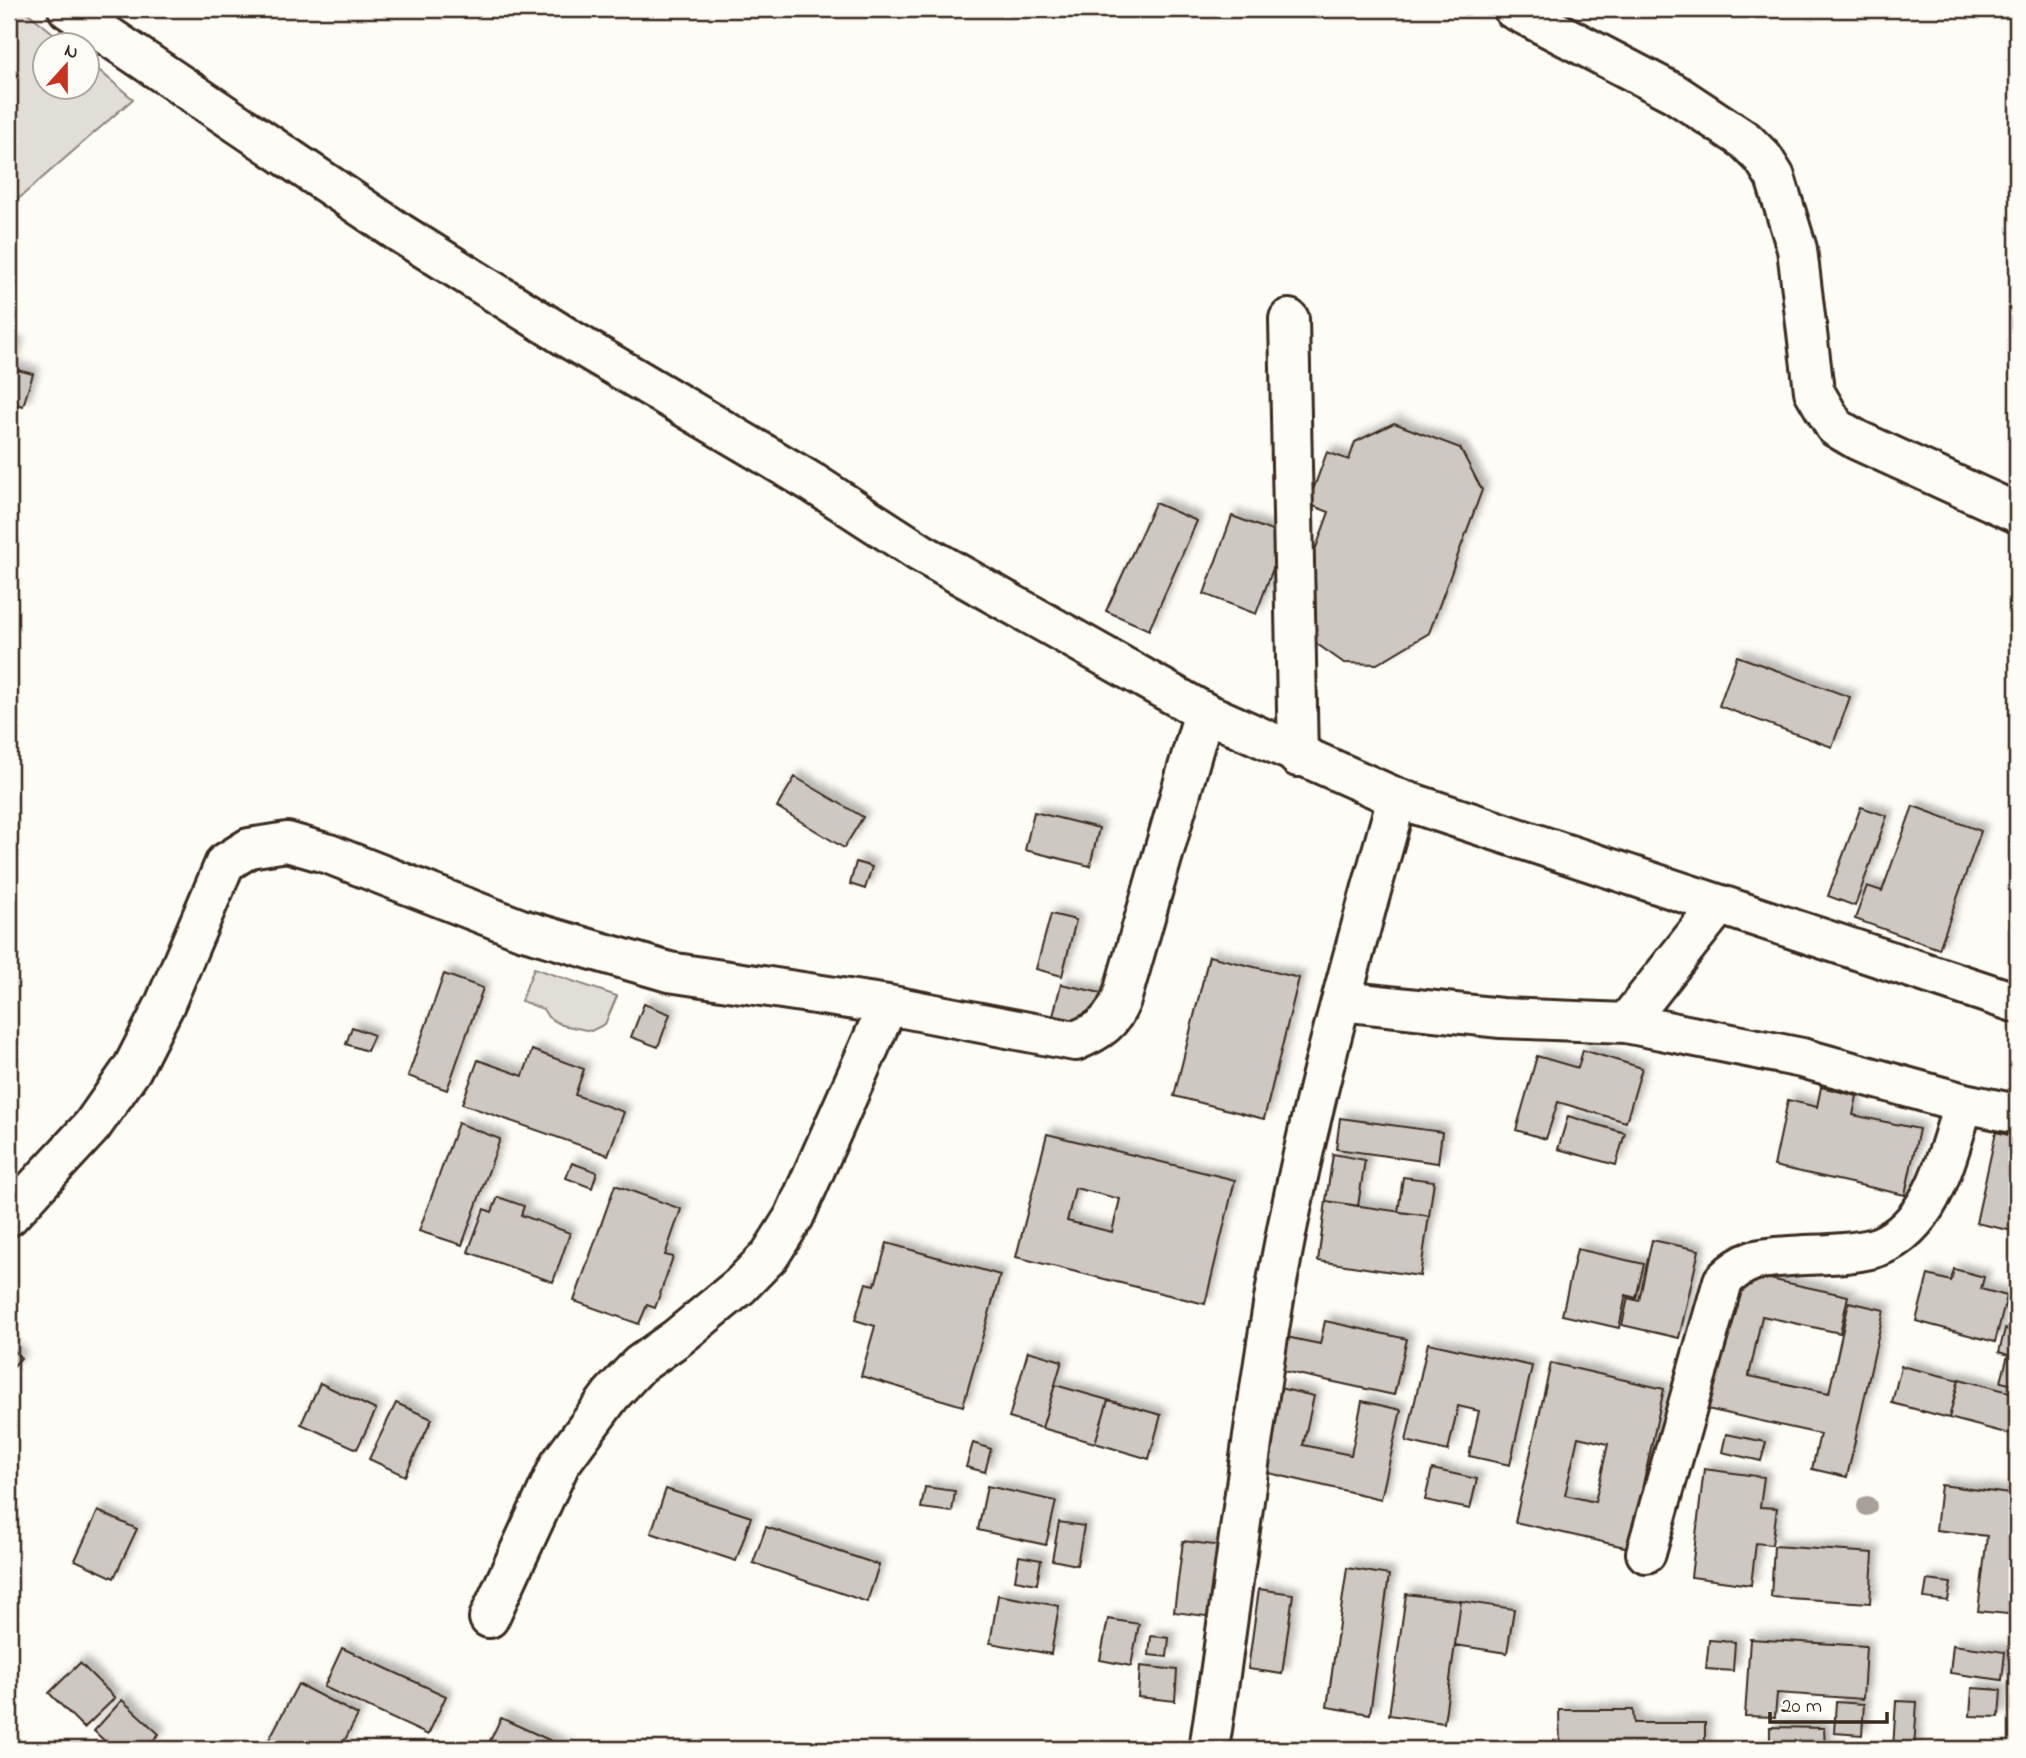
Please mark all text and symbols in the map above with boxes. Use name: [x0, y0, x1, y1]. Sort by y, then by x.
north arrow: [32, 32, 102, 102]
text: N: [60, 38, 82, 67]
scale bar: [1770, 1681, 1888, 1725]
text: 20 m: [1781, 1692, 1822, 1722]

